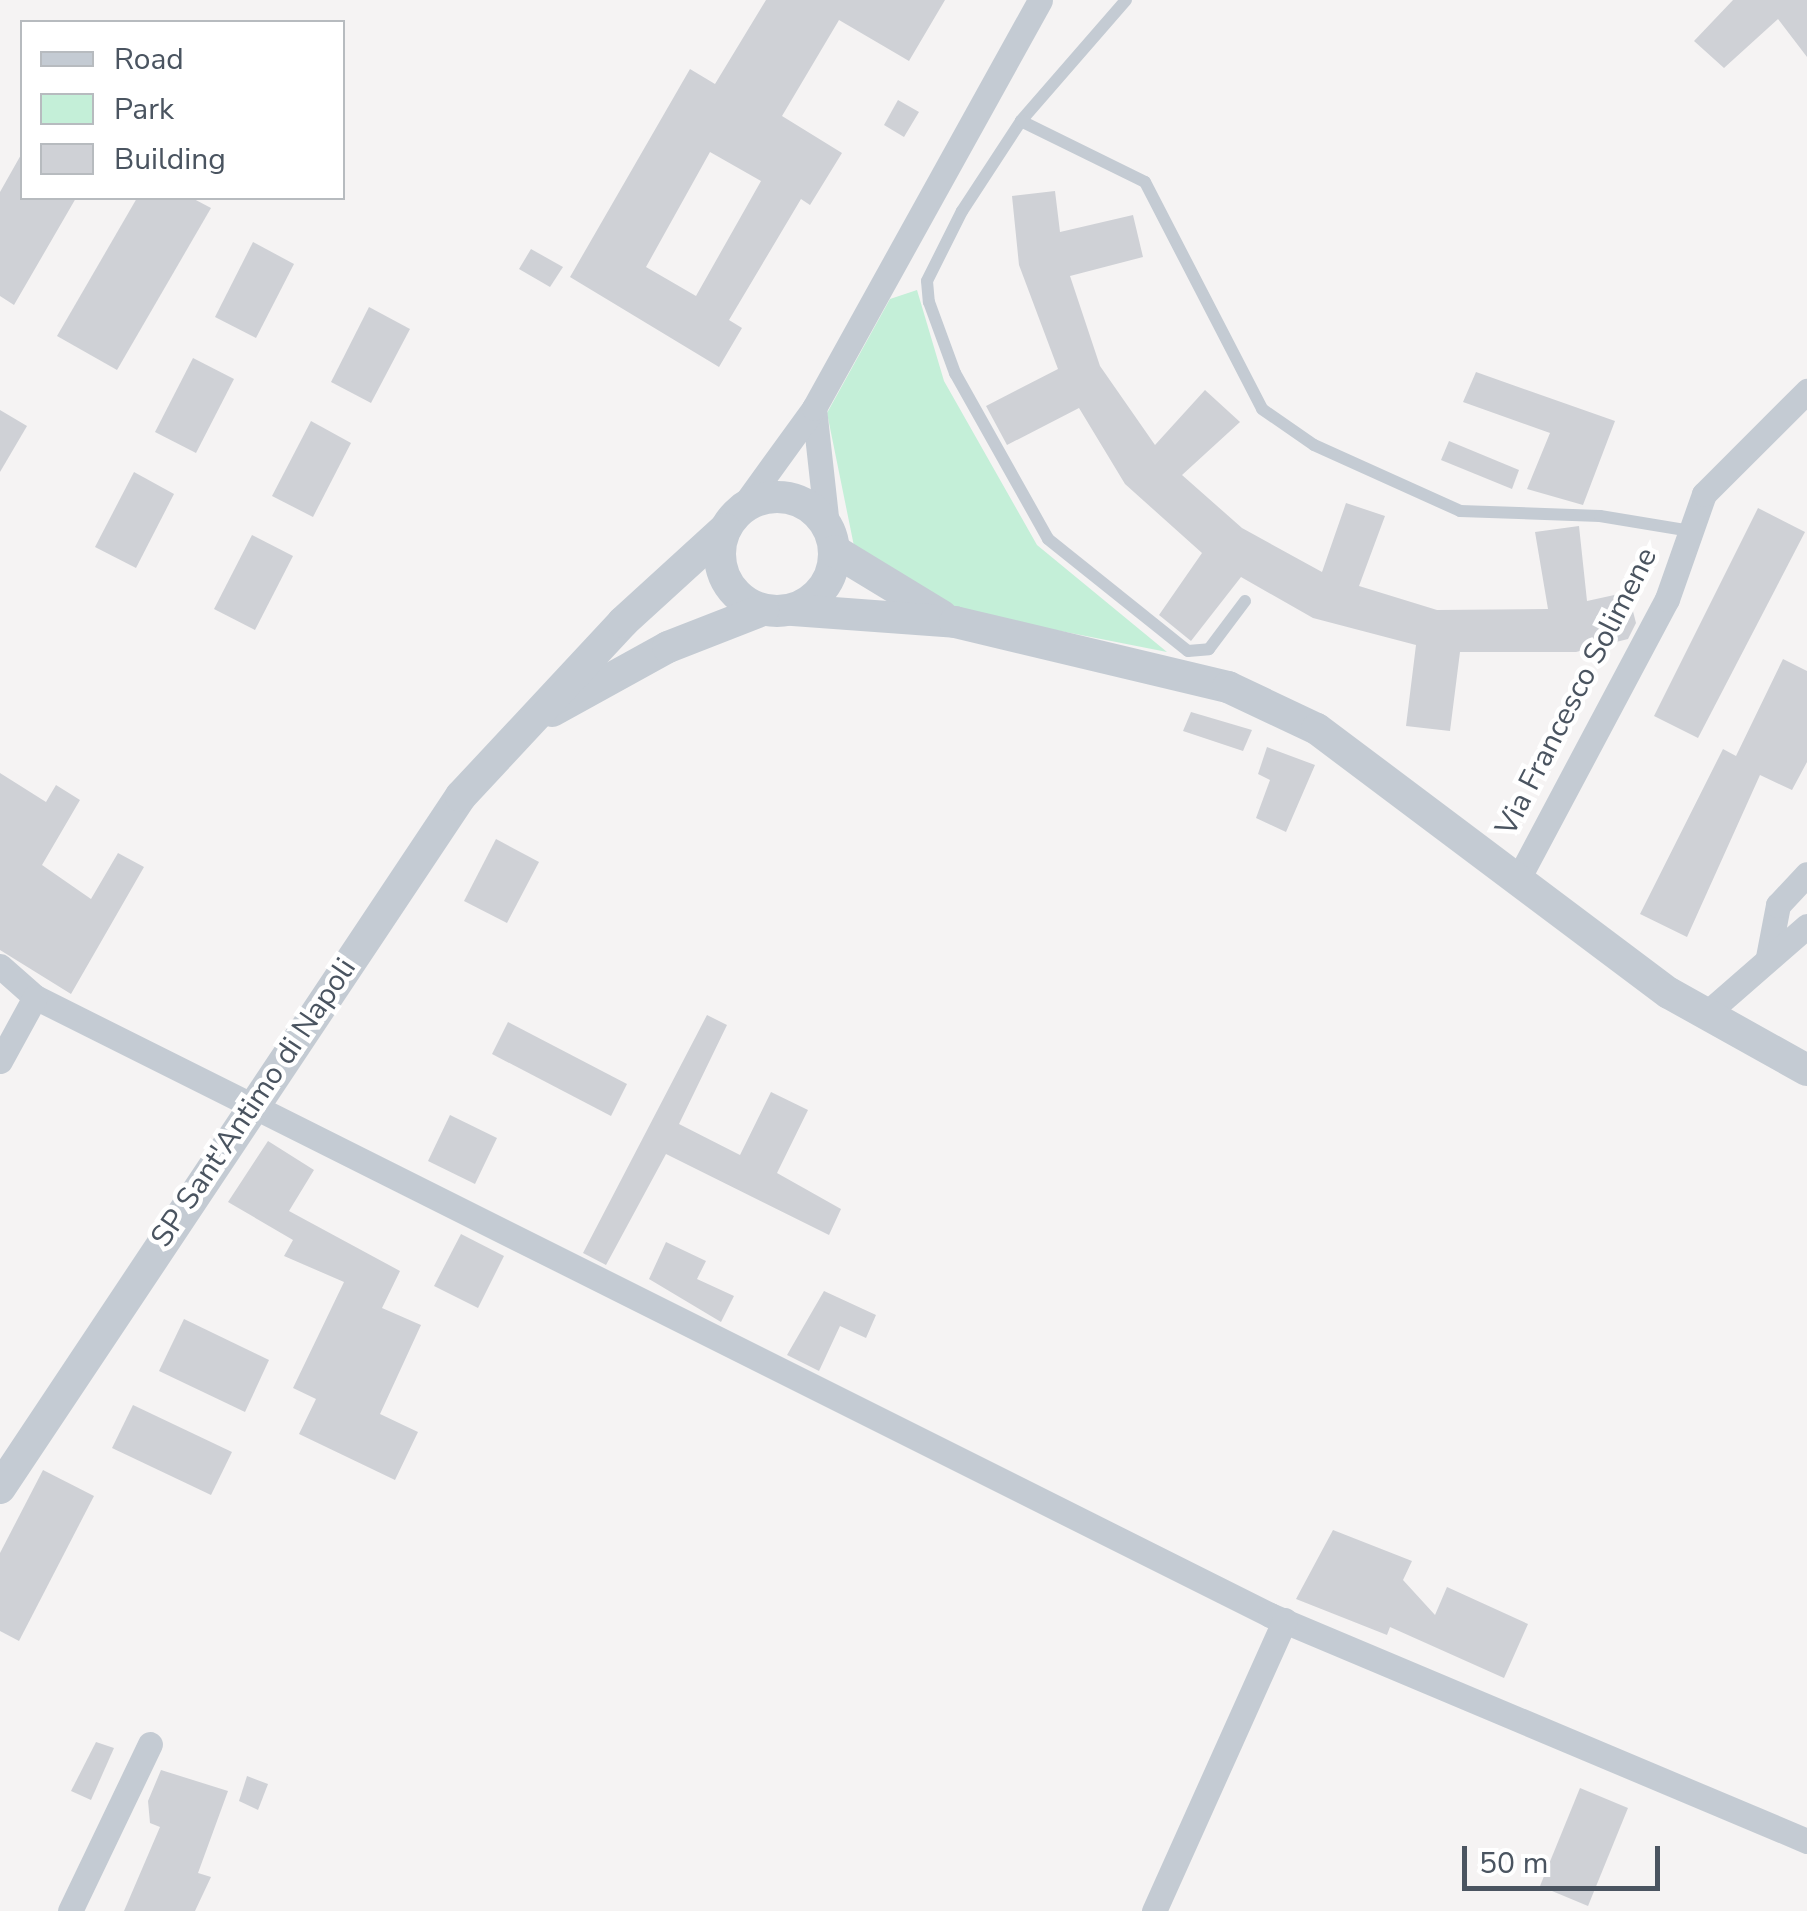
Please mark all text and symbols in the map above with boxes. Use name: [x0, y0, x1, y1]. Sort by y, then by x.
legend: [20, 20, 345, 200]
text: Road: [114, 39, 184, 80]
text: Park: [114, 89, 174, 130]
text: Building: [114, 139, 226, 180]
street label: Via Francesco Solimene: [1489, 542, 1665, 842]
street label: SP Sant'Antimo di Napoli: [144, 952, 364, 1254]
scale bar: [1467, 1826, 1664, 1888]
text: 50 m: [1479, 1843, 1548, 1884]

